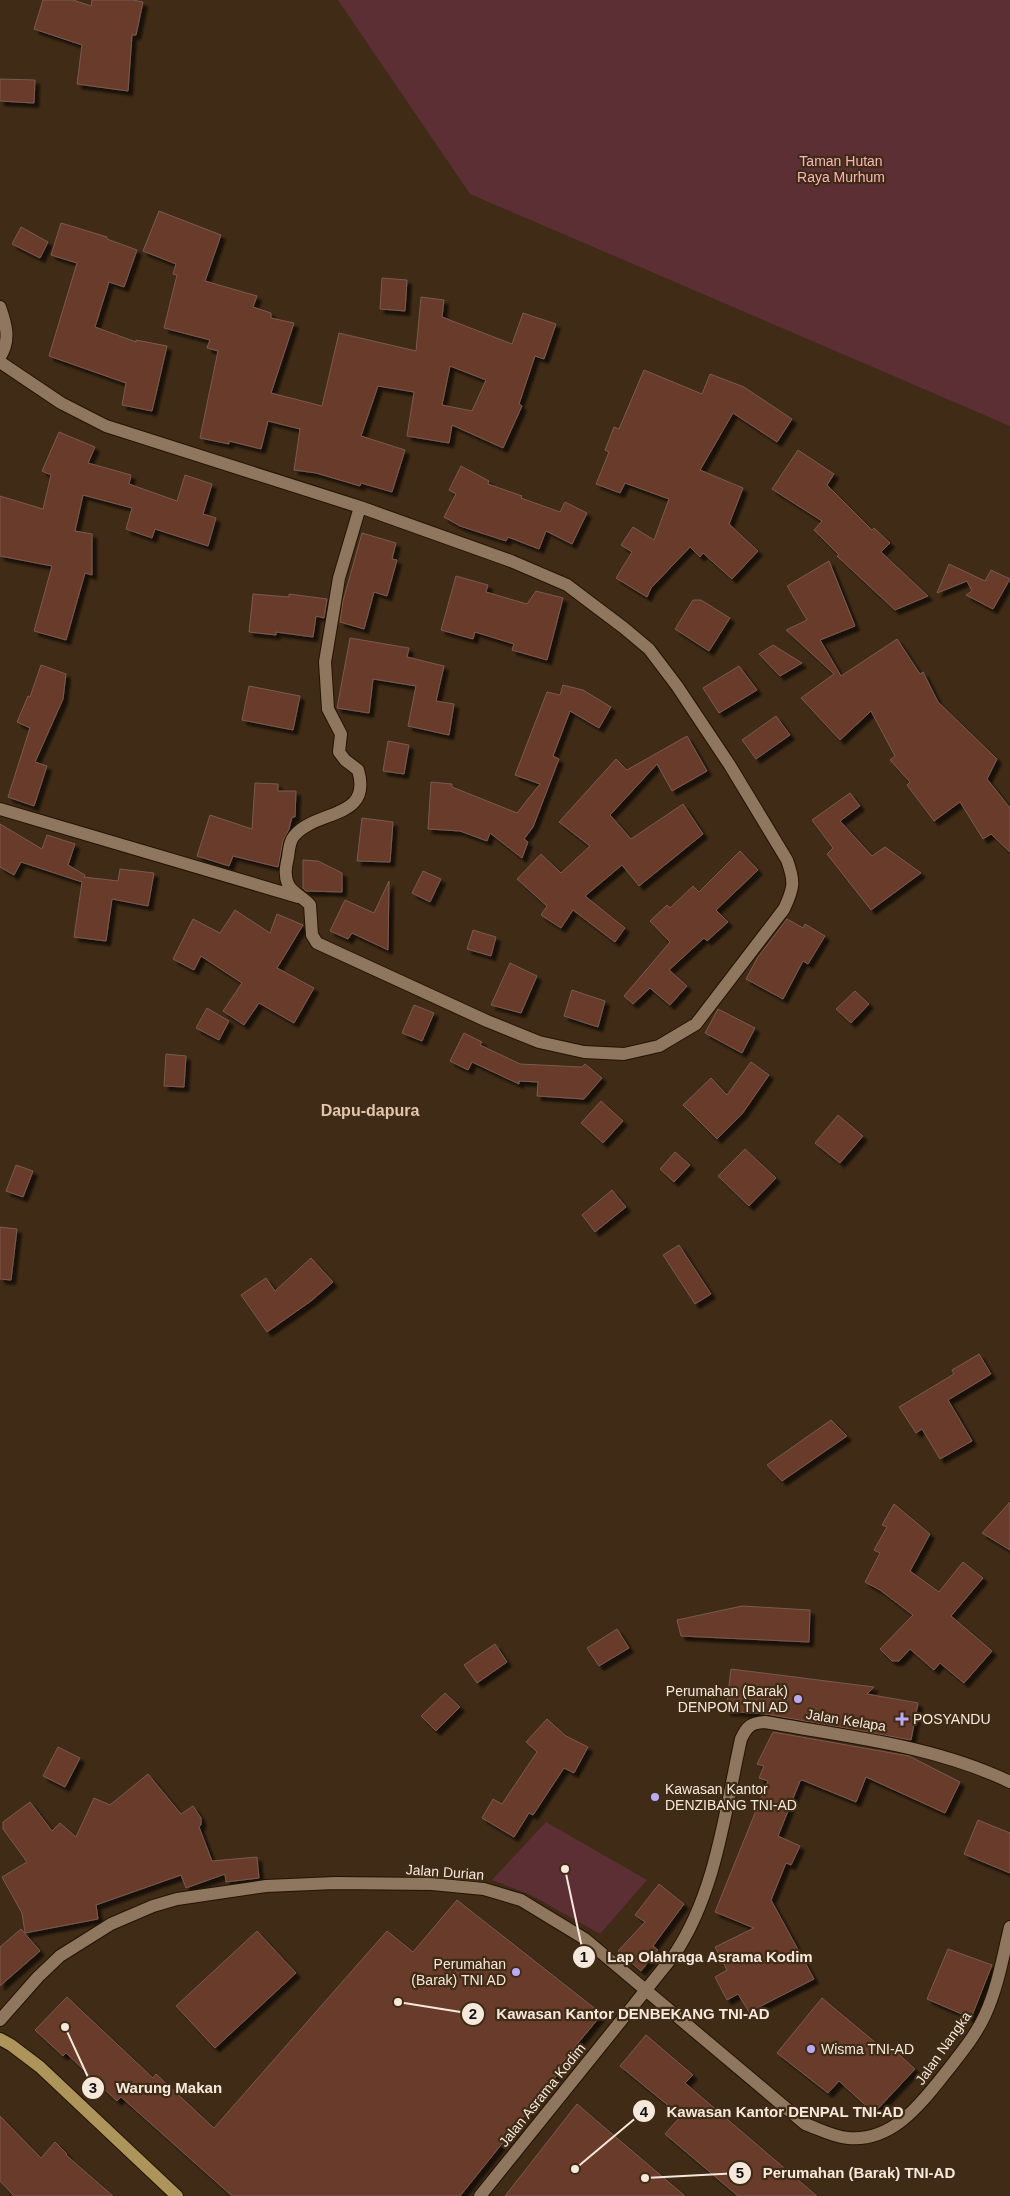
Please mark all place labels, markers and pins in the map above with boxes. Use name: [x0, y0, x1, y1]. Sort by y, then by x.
place label: Perumahan (Barak) DENPOM TNI AD: [666, 1683, 788, 1715]
marker: Perumahan (Barak) DENPOM TNI AD: [792, 1693, 804, 1705]
place label: POSYANDU: [913, 1711, 991, 1727]
marker: POSYANDU: [895, 1712, 909, 1726]
place label: Kawasan Kantor DENZIBANG TNI-AD: [665, 1781, 797, 1813]
marker: Kawasan Kantor DENZIBANG TNI-AD: [649, 1791, 661, 1803]
callout: Lap Olahraga Asrama Kodim: [572, 1942, 823, 1972]
place label: Perumahan (Barak) TNI AD: [411, 1956, 506, 1988]
marker: Perumahan (Barak) TNI AD: [510, 1966, 522, 1978]
callout: Kawasan Kantor DENBEKANG TNI-AD: [461, 1999, 779, 2029]
place label: Wisma TNI-AD: [821, 2041, 914, 2057]
marker: Wisma TNI-AD: [805, 2043, 817, 2055]
callout: Warung Makan: [81, 2073, 232, 2103]
callout: Kawasan Kantor DENPAL TNI-AD: [632, 2096, 914, 2126]
callout: Perumahan (Barak) TNI-AD: [728, 2158, 965, 2188]

